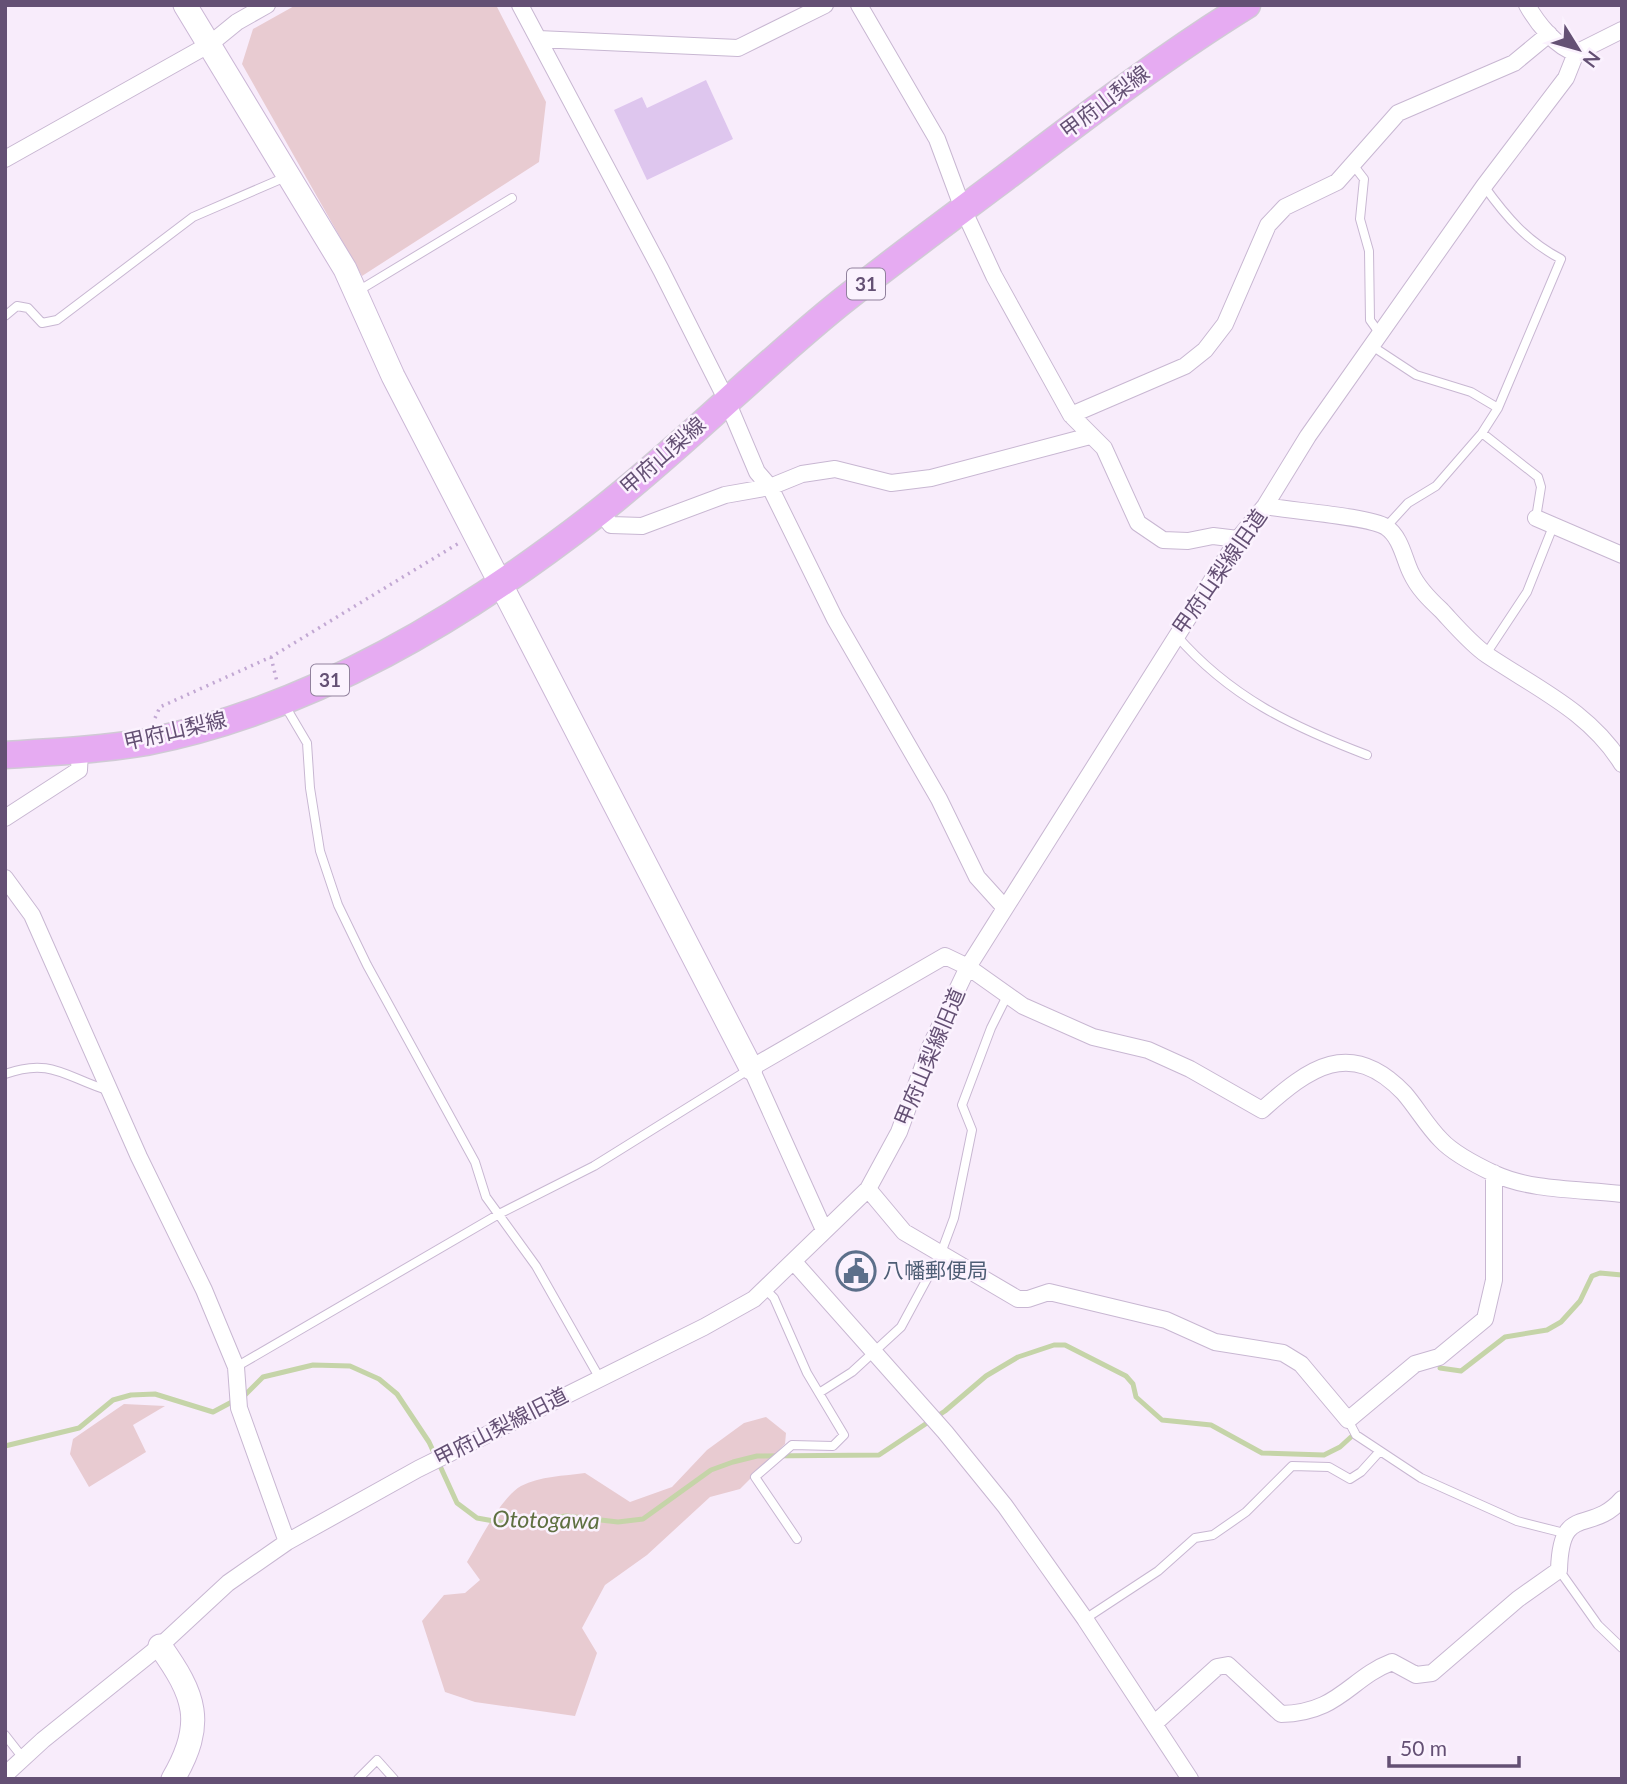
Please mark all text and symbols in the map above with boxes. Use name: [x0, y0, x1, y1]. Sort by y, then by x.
north arrow: [1543, 14, 1613, 84]
text: N: [1578, 47, 1606, 72]
street label: 甲府山梨線: [1055, 59, 1154, 142]
road number: 31: [847, 268, 885, 300]
street label: 甲府山梨線: [614, 411, 710, 499]
street label: 甲府山梨線旧道: [1166, 504, 1271, 639]
road number: 31: [311, 664, 349, 695]
street label: 甲府山梨線: [121, 706, 229, 754]
street label: 甲府山梨線旧道: [888, 984, 969, 1129]
public building icon: 八幡郵便局: [835, 1250, 877, 1292]
place label: 八幡郵便局: [883, 1257, 988, 1282]
street label: 甲府山梨線旧道: [429, 1381, 571, 1470]
water label: Ototogawa: [492, 1504, 600, 1534]
scale bar: [1389, 1724, 1518, 1768]
text: 50 m: [1400, 1735, 1447, 1760]

